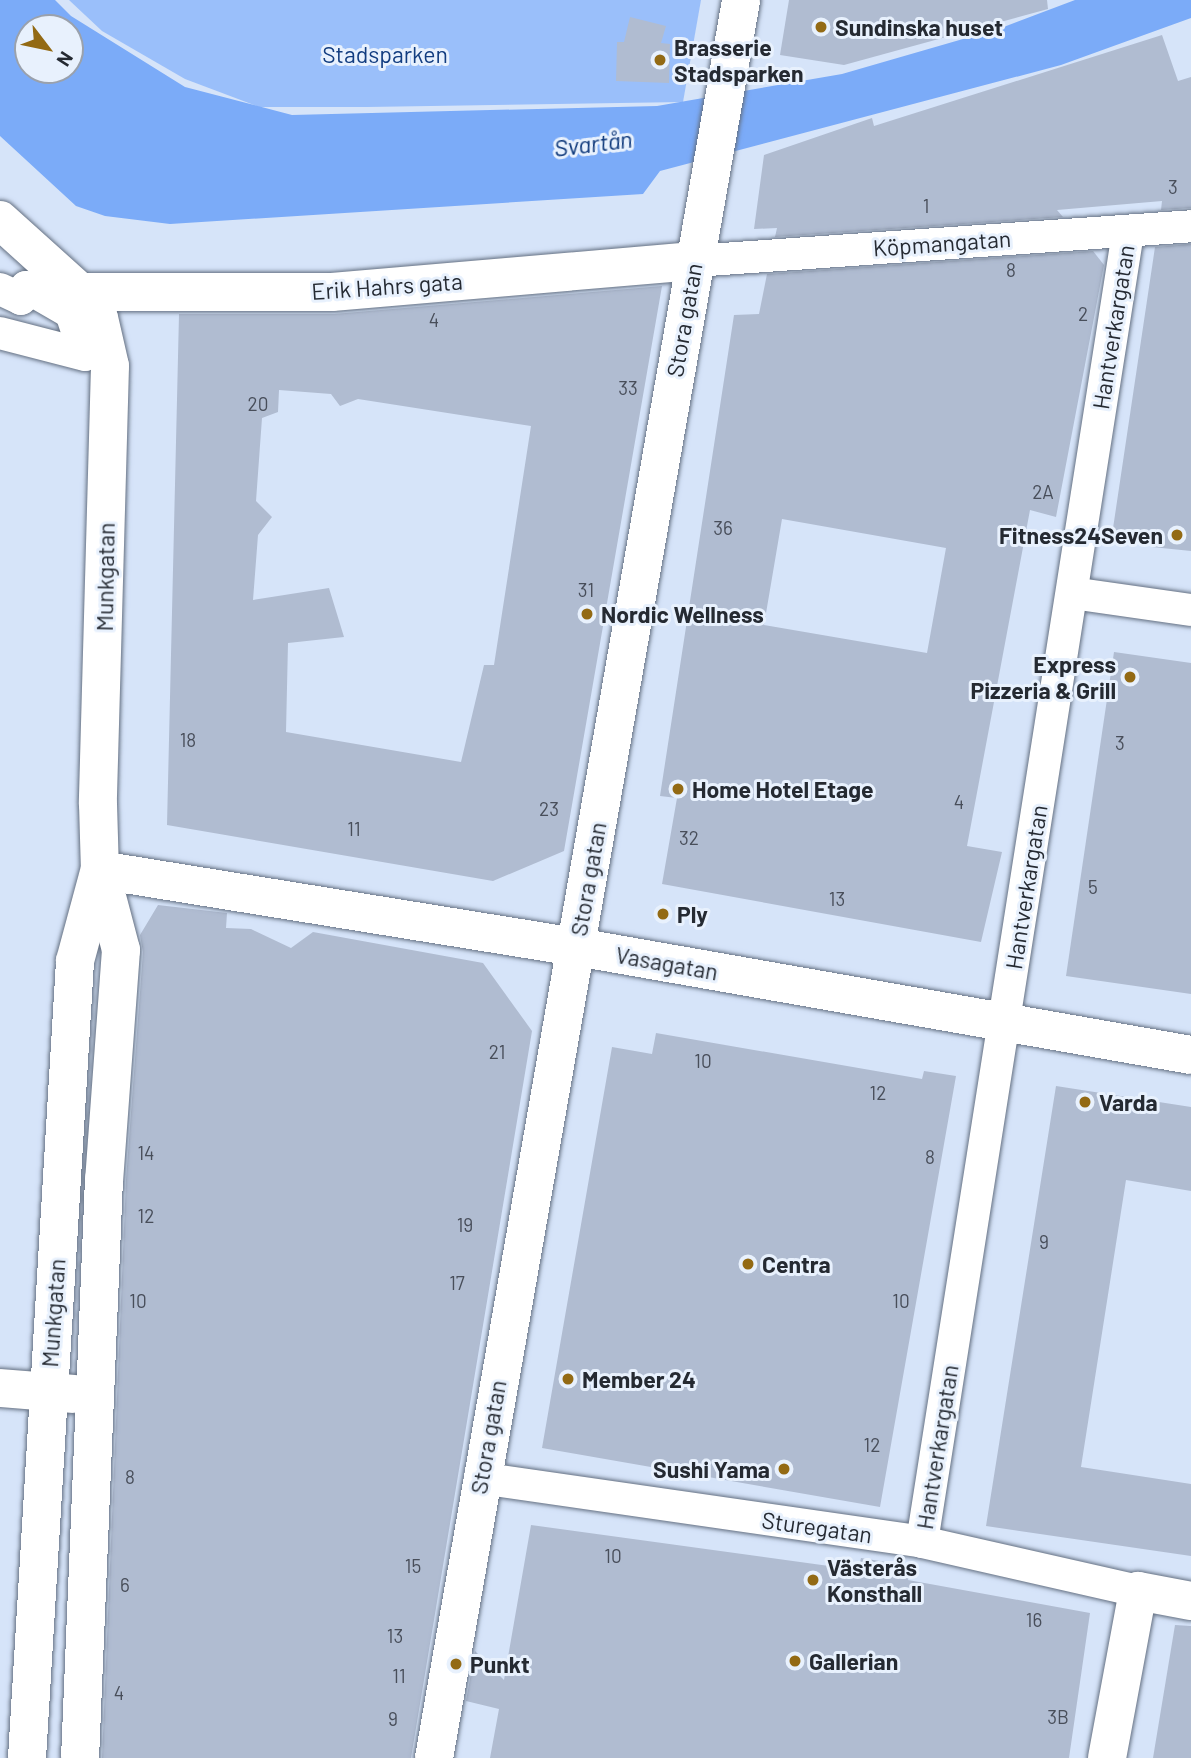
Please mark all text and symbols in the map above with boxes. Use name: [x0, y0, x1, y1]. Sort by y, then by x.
place label: Sundinska huset: [835, 13, 1003, 41]
north arrow: [14, 14, 84, 84]
marker: Sundinska huset: [813, 19, 829, 35]
place label: Brasserie Stadsparken: [674, 33, 803, 87]
park label: Stadsparken: [322, 40, 448, 68]
text: N: [52, 48, 79, 71]
marker: Brasserie Stadsparken: [652, 52, 668, 68]
water label: Svartån: [552, 124, 634, 162]
house number: 3: [1168, 176, 1178, 198]
house number: 1: [923, 195, 929, 217]
street label: Köpmangatan: [872, 224, 1012, 262]
street label: Hantverkargatan: [1086, 243, 1140, 411]
house number: 8: [1006, 259, 1016, 281]
street label: Stora gatan: [660, 261, 708, 379]
street label: Erik Hahrs gata: [310, 267, 464, 305]
house number: 2: [1078, 303, 1088, 325]
house number: 4: [429, 309, 439, 331]
house number: 33: [618, 377, 638, 399]
house number: 20: [248, 393, 268, 415]
house number: 2A: [1032, 481, 1054, 503]
house number: 36: [713, 517, 733, 539]
place label: Fitness24Seven: [999, 521, 1163, 549]
street label: Munkgatan: [90, 522, 120, 632]
marker: Fitness24Seven: [1169, 527, 1185, 543]
house number: 31: [578, 579, 594, 601]
place label: Nordic Wellness: [601, 600, 764, 628]
marker: Nordic Wellness: [579, 606, 595, 622]
place label: Express Pizzeria & Grill: [970, 650, 1116, 704]
marker: Express Pizzeria & Grill: [1122, 669, 1138, 685]
house number: 18: [180, 729, 196, 751]
house number: 3: [1115, 732, 1125, 754]
place label: Home Hotel Etage: [692, 775, 873, 803]
marker: Home Hotel Etage: [670, 781, 686, 797]
house number: 4: [954, 791, 964, 813]
house number: 23: [539, 798, 559, 820]
street label: Hantverkargatan: [999, 803, 1053, 971]
house number: 11: [347, 818, 361, 840]
street label: Stora gatan: [564, 820, 612, 938]
house number: 32: [679, 827, 699, 849]
house number: 5: [1088, 876, 1098, 898]
house number: 13: [829, 888, 845, 910]
place label: Ply: [677, 900, 708, 928]
marker: Ply: [655, 906, 671, 922]
street label: Vasagatan: [614, 940, 720, 986]
house number: 21: [489, 1041, 505, 1063]
house number: 10: [694, 1050, 712, 1072]
house number: 12: [870, 1082, 886, 1104]
place label: Varda: [1099, 1088, 1158, 1116]
marker: Varda: [1077, 1094, 1093, 1110]
house number: 14: [137, 1142, 155, 1164]
house number: 8: [925, 1146, 935, 1168]
house number: 12: [138, 1205, 154, 1227]
house number: 19: [457, 1214, 473, 1236]
house number: 9: [1039, 1231, 1049, 1253]
place label: Centra: [762, 1250, 831, 1278]
marker: Centra: [740, 1256, 756, 1272]
street label: Munkgatan: [35, 1258, 71, 1368]
house number: 17: [449, 1272, 465, 1294]
house number: 10: [129, 1290, 147, 1312]
house number: 10: [892, 1290, 910, 1312]
street label: Hantverkargatan: [910, 1363, 964, 1531]
place label: Member 24: [582, 1365, 696, 1393]
marker: Member 24: [560, 1371, 576, 1387]
street label: Stora gatan: [464, 1378, 512, 1496]
house number: 12: [864, 1434, 880, 1456]
place label: Sushi Yama: [653, 1455, 770, 1483]
marker: Sushi Yama: [776, 1461, 792, 1477]
house number: 8: [125, 1466, 135, 1488]
street label: Sturegatan: [760, 1506, 874, 1548]
house number: 10: [604, 1545, 622, 1567]
place label: Västerås Konsthall: [827, 1553, 922, 1607]
house number: 15: [405, 1555, 421, 1577]
marker: Västerås Konsthall: [805, 1572, 821, 1588]
house number: 6: [120, 1574, 130, 1596]
house number: 16: [1026, 1609, 1042, 1631]
house number: 13: [387, 1625, 403, 1647]
place label: Gallerian: [809, 1647, 898, 1675]
place label: Punkt: [470, 1650, 530, 1678]
marker: Gallerian: [787, 1653, 803, 1669]
marker: Punkt: [448, 1656, 464, 1672]
house number: 11: [392, 1665, 406, 1687]
house number: 4: [114, 1682, 124, 1704]
house number: 3B: [1047, 1706, 1069, 1728]
house number: 9: [388, 1708, 398, 1730]

